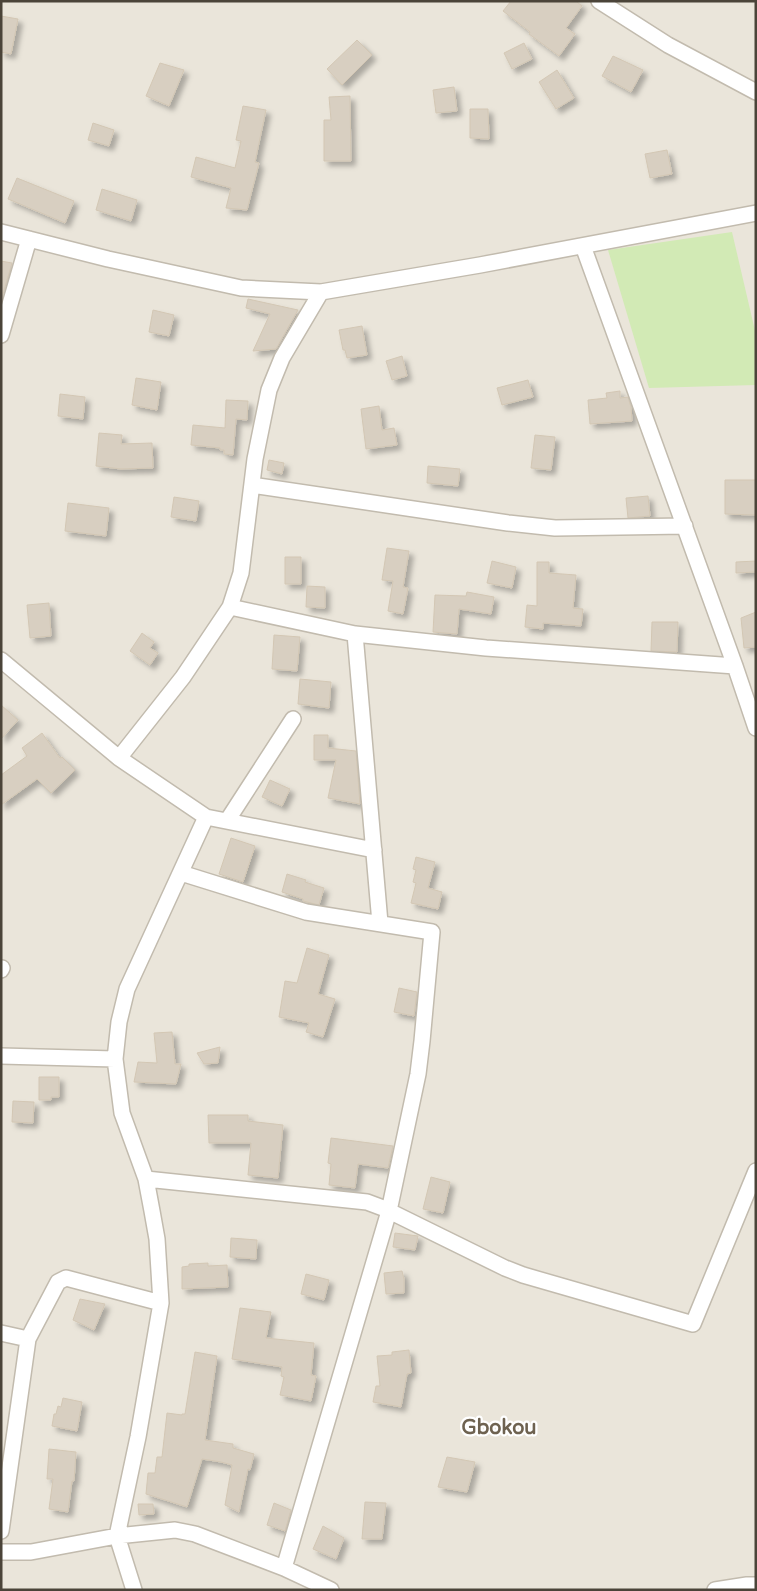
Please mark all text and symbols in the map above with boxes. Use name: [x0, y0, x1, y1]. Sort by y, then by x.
district label: Gbokou: [462, 1416, 536, 1440]

